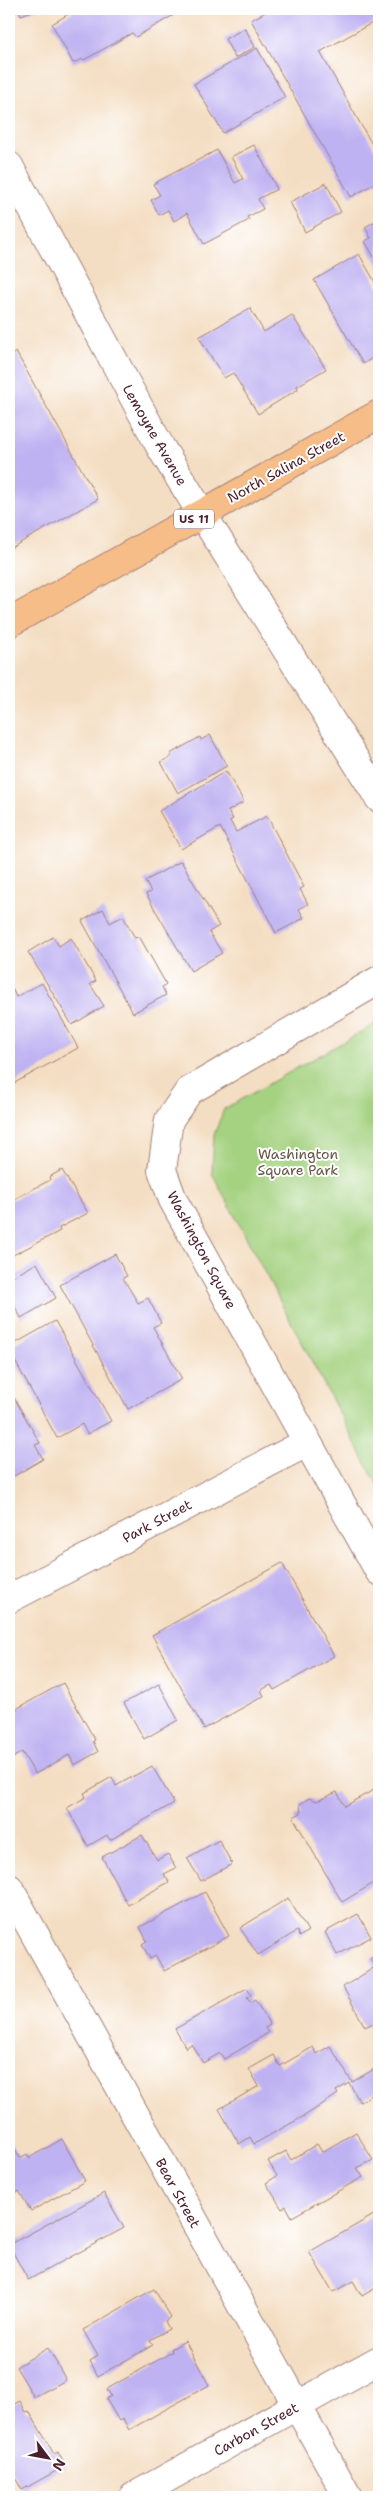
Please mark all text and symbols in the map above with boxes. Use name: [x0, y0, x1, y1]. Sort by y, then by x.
street label: Lemoyne Avenue: [119, 381, 191, 489]
street label: North Salina Street: [224, 427, 348, 507]
road number: US 11: [174, 509, 214, 528]
park label: Washington Square Park: [258, 1145, 339, 1179]
street label: Washington Square: [163, 1188, 241, 1312]
street label: Park Street: [119, 1495, 195, 1547]
street label: Bear Street: [151, 2155, 205, 2231]
street label: Carbon Street: [210, 2398, 302, 2460]
north arrow: [22, 2434, 72, 2484]
text: N: [48, 2455, 70, 2474]

